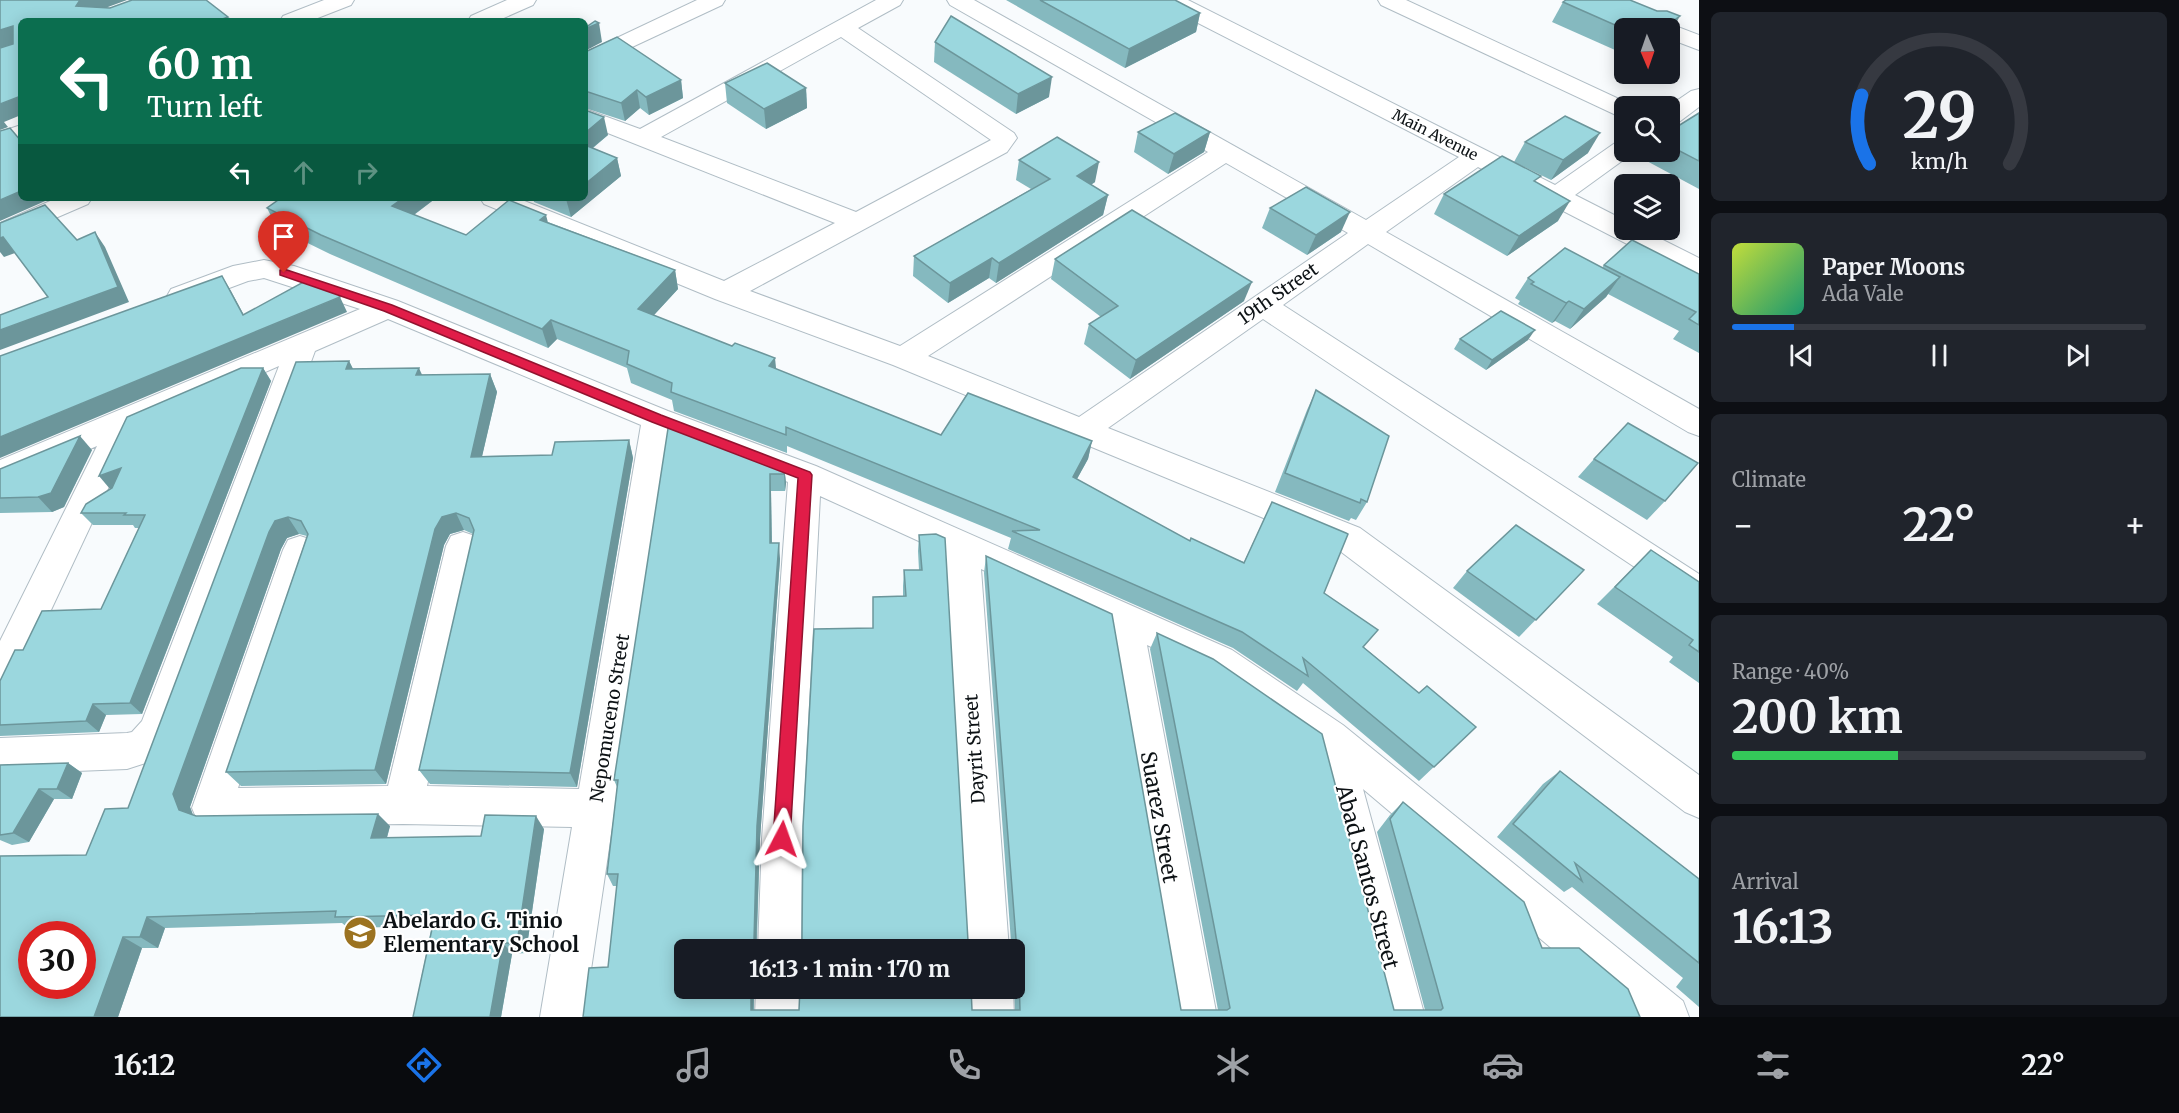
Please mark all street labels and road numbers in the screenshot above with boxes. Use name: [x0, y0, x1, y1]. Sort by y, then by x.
street label: Main Avenue: [1389, 105, 1482, 164]
street label: 19th Street: [1233, 258, 1322, 330]
street label: Nepomuceno Street: [585, 632, 634, 804]
street label: Dayrit Street: [959, 693, 990, 805]
street label: Suarez Street: [1135, 749, 1184, 885]
street label: Abad Santos Street: [1330, 781, 1405, 972]

